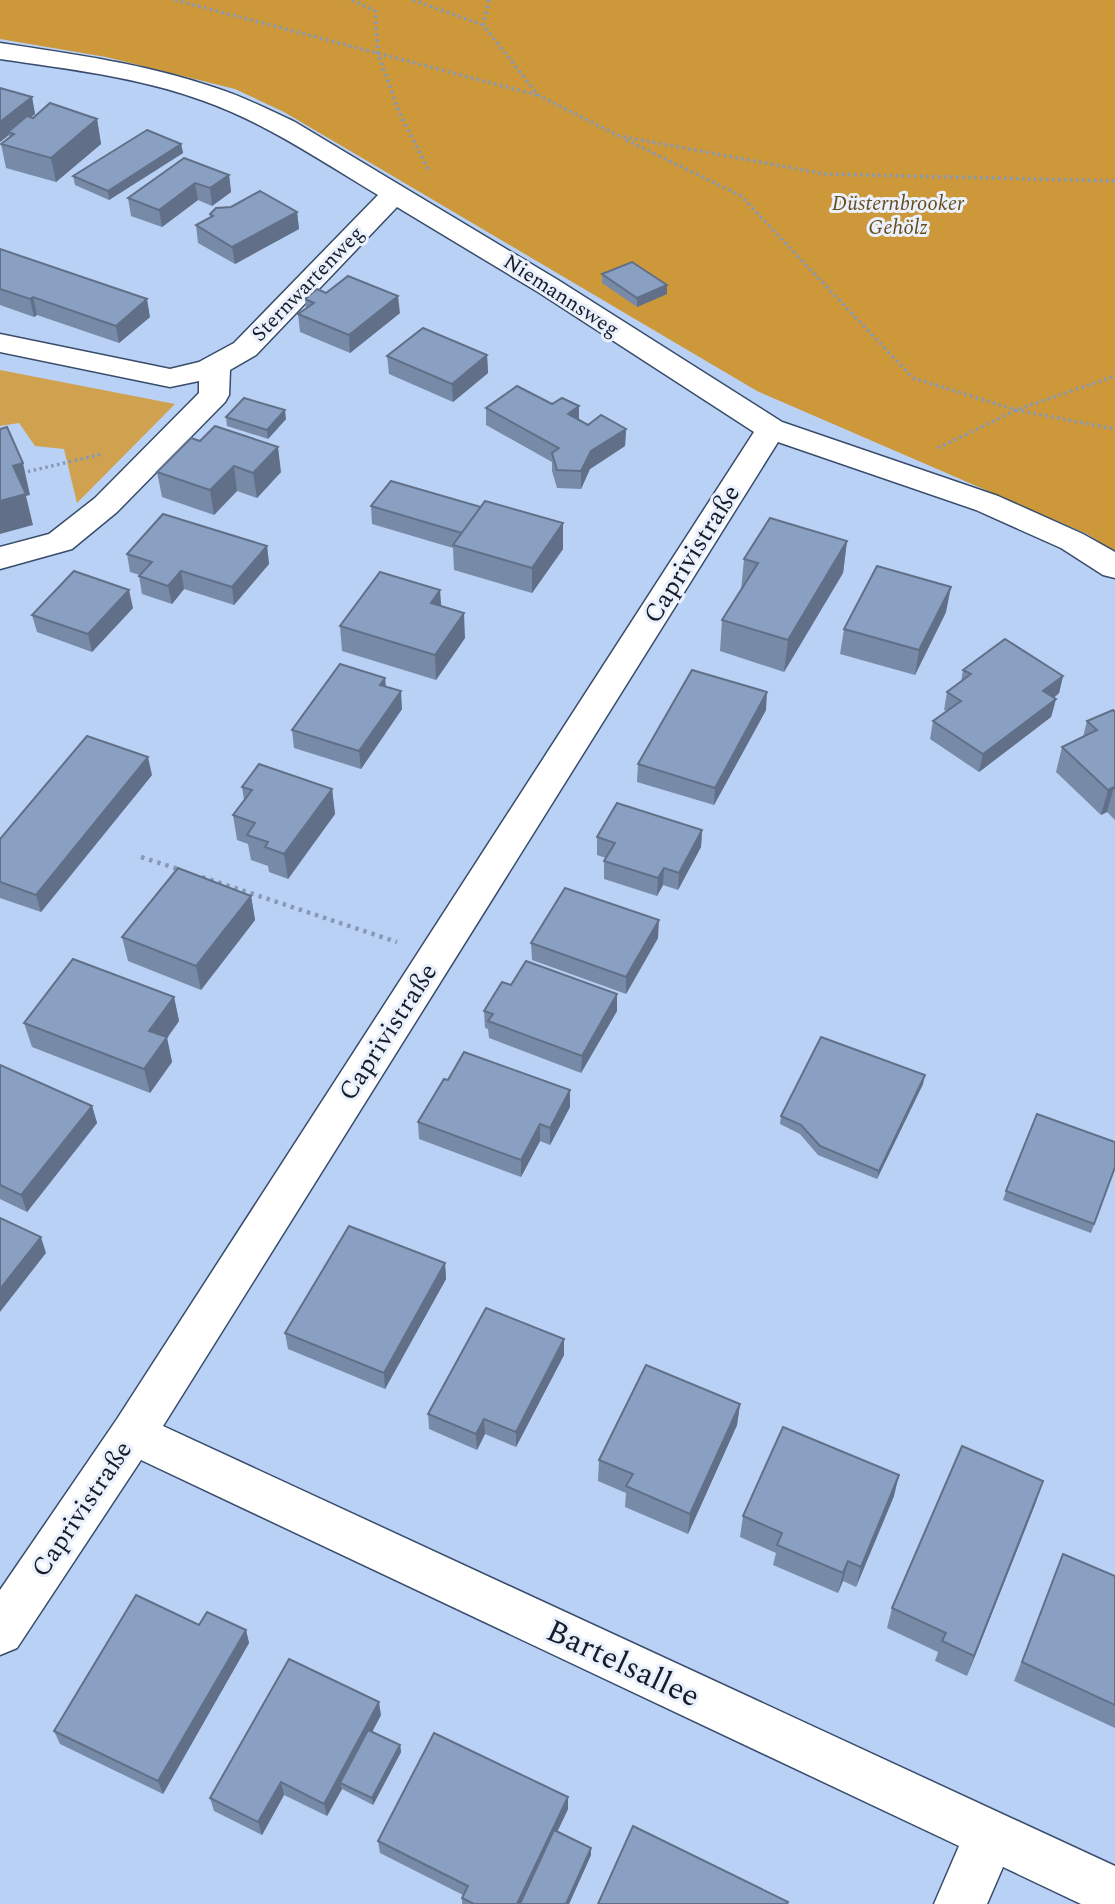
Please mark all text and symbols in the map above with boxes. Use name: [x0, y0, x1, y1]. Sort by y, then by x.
park label: Düsternbrooker Gehölz: [832, 188, 965, 244]
street label: Sternwartenweg: [244, 219, 372, 349]
street label: Niemannsweg: [497, 246, 625, 346]
street label: Caprivistraße: [633, 477, 751, 631]
street label: Caprivistraße: [328, 955, 448, 1109]
street label: Caprivistraße: [21, 1433, 143, 1585]
street label: Bartelsallee: [538, 1607, 708, 1721]

